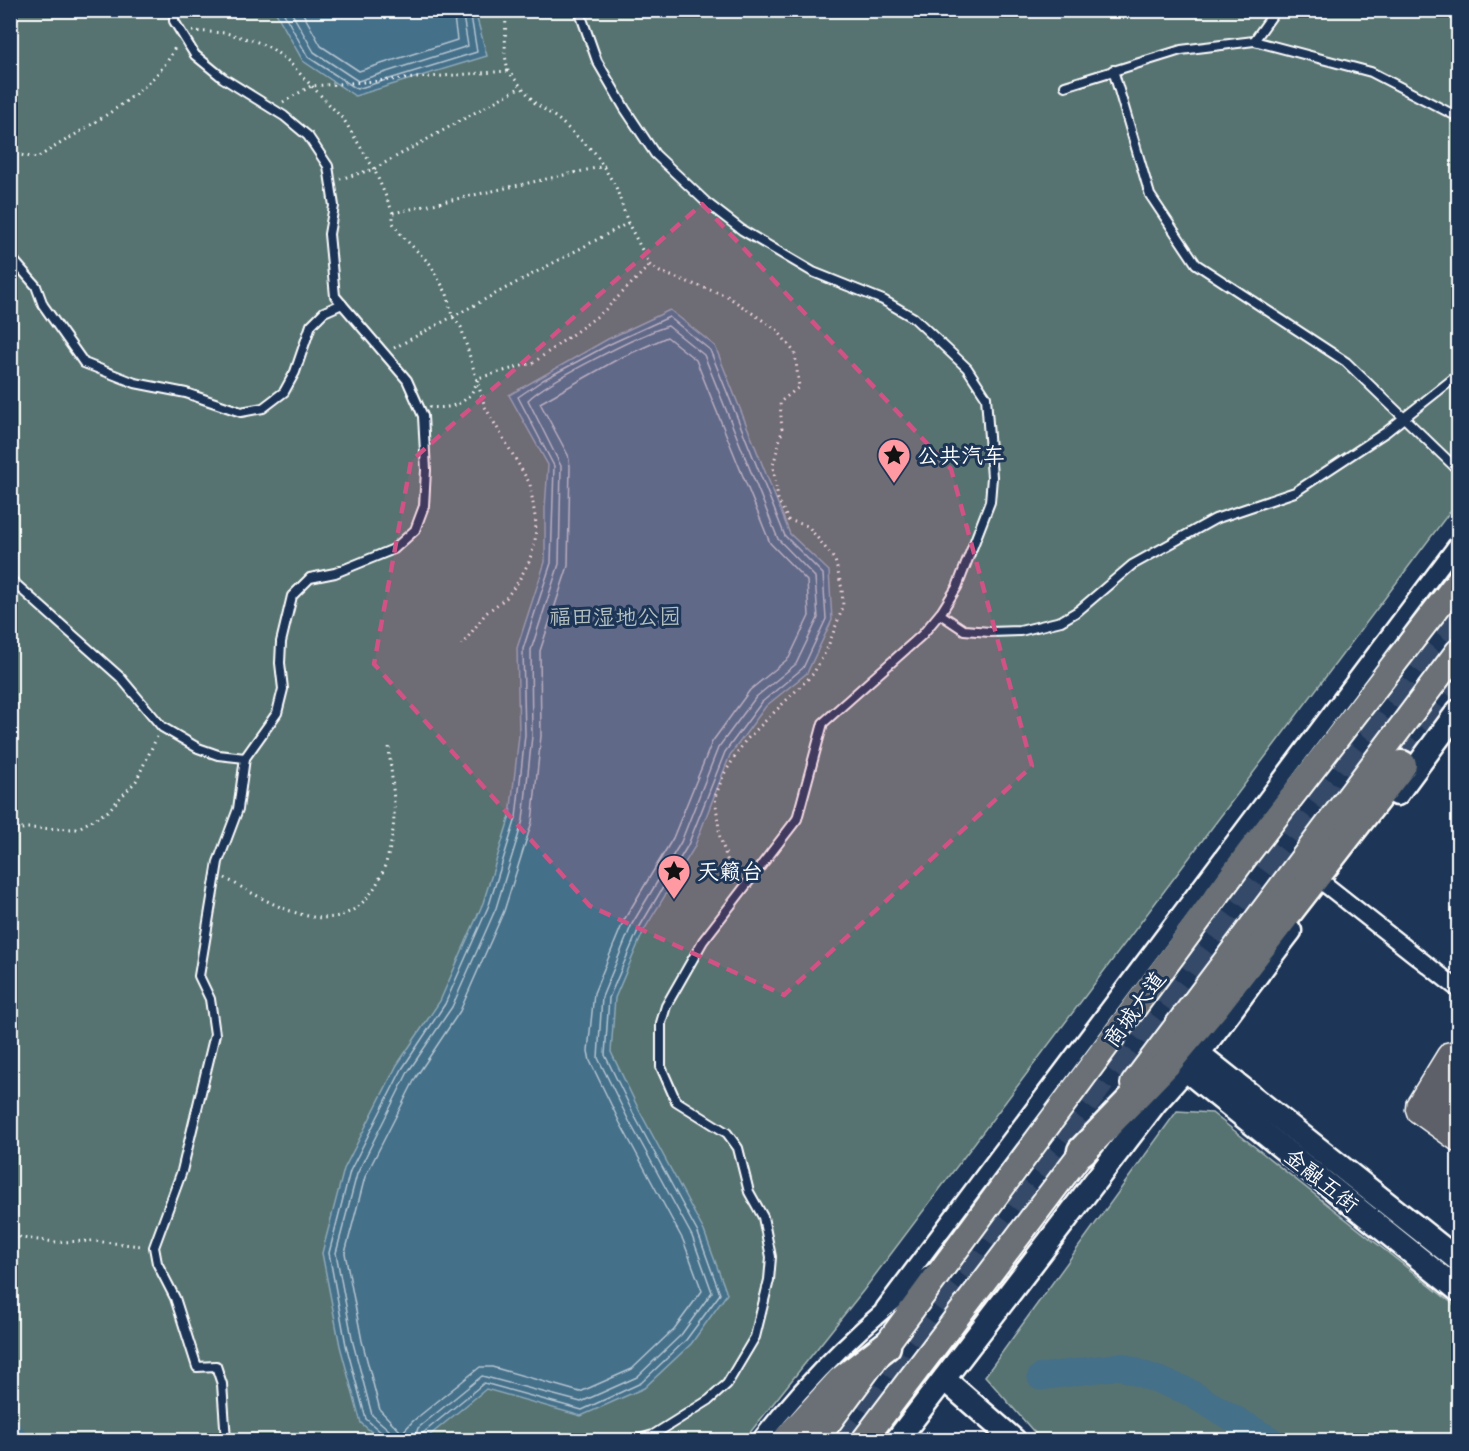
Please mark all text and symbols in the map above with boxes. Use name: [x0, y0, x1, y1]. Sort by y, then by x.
place label: 公共汽车: [917, 436, 1005, 475]
place icon: 公共汽车: [876, 437, 912, 484]
park label: 福田湿地公园: [549, 597, 681, 636]
place label: 天籁台: [697, 852, 763, 891]
place icon: 天籁台: [656, 853, 692, 900]
street label: 商城大道: [1093, 962, 1176, 1056]
street label: 金融五街: [1275, 1138, 1368, 1223]

